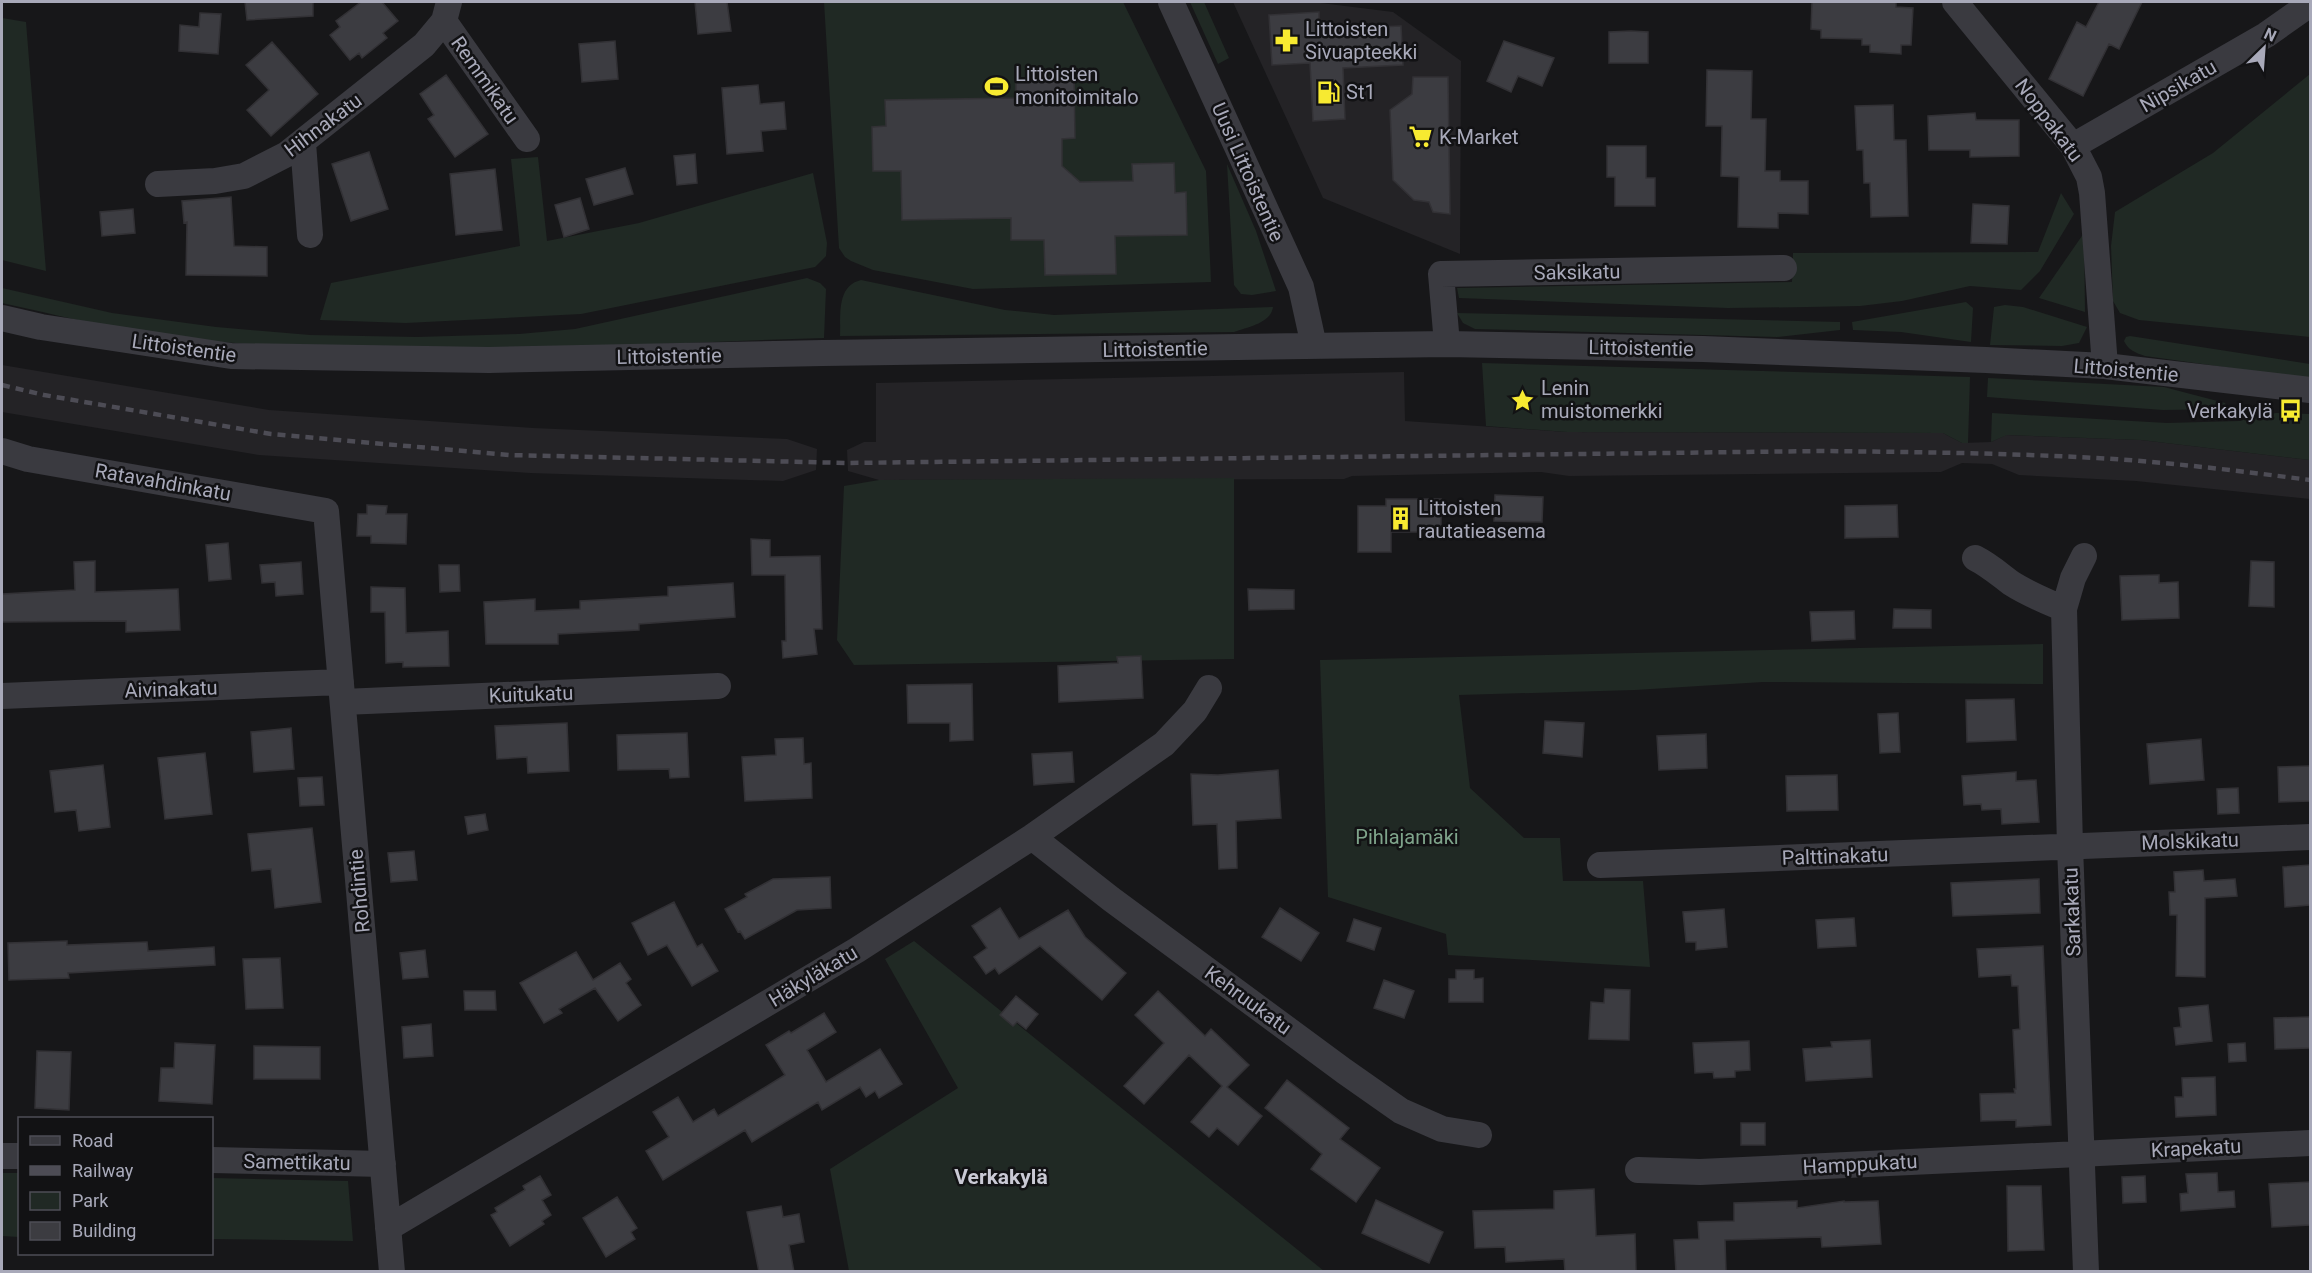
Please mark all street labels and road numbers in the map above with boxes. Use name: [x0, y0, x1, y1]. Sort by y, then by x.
street label: Remmikatu: [446, 32, 524, 128]
street label: Nipsikatu: [2136, 55, 2220, 117]
street label: Noppakatu: [2010, 74, 2088, 166]
street label: Hihnakatu: [280, 88, 366, 162]
street label: Uusi Littoistentie: [1207, 99, 1289, 245]
street label: Saksikatu: [1533, 259, 1621, 285]
street label: Littoistentie: [130, 329, 238, 367]
street label: Littoistentie: [1588, 335, 1694, 361]
street label: Littoistentie: [1102, 336, 1208, 362]
street label: Littoistentie: [616, 343, 722, 369]
street label: Littoistentie: [2072, 353, 2180, 387]
street label: Ratavahdinkatu: [93, 458, 233, 506]
street label: Aivinakatu: [124, 675, 218, 703]
street label: Kuitukatu: [488, 681, 574, 707]
street label: Molskikatu: [2141, 827, 2239, 855]
street label: Palttinakatu: [1781, 842, 1889, 870]
street label: Rohdintie: [343, 848, 375, 934]
street label: Sarkakatu: [2058, 867, 2086, 957]
street label: Häkyläkatu: [764, 940, 862, 1012]
street label: Kehruukatu: [1200, 961, 1296, 1039]
street label: Krapekatu: [2150, 1134, 2242, 1162]
street label: Samettikatu: [243, 1149, 351, 1175]
street label: Hamppukatu: [1802, 1149, 1918, 1179]

